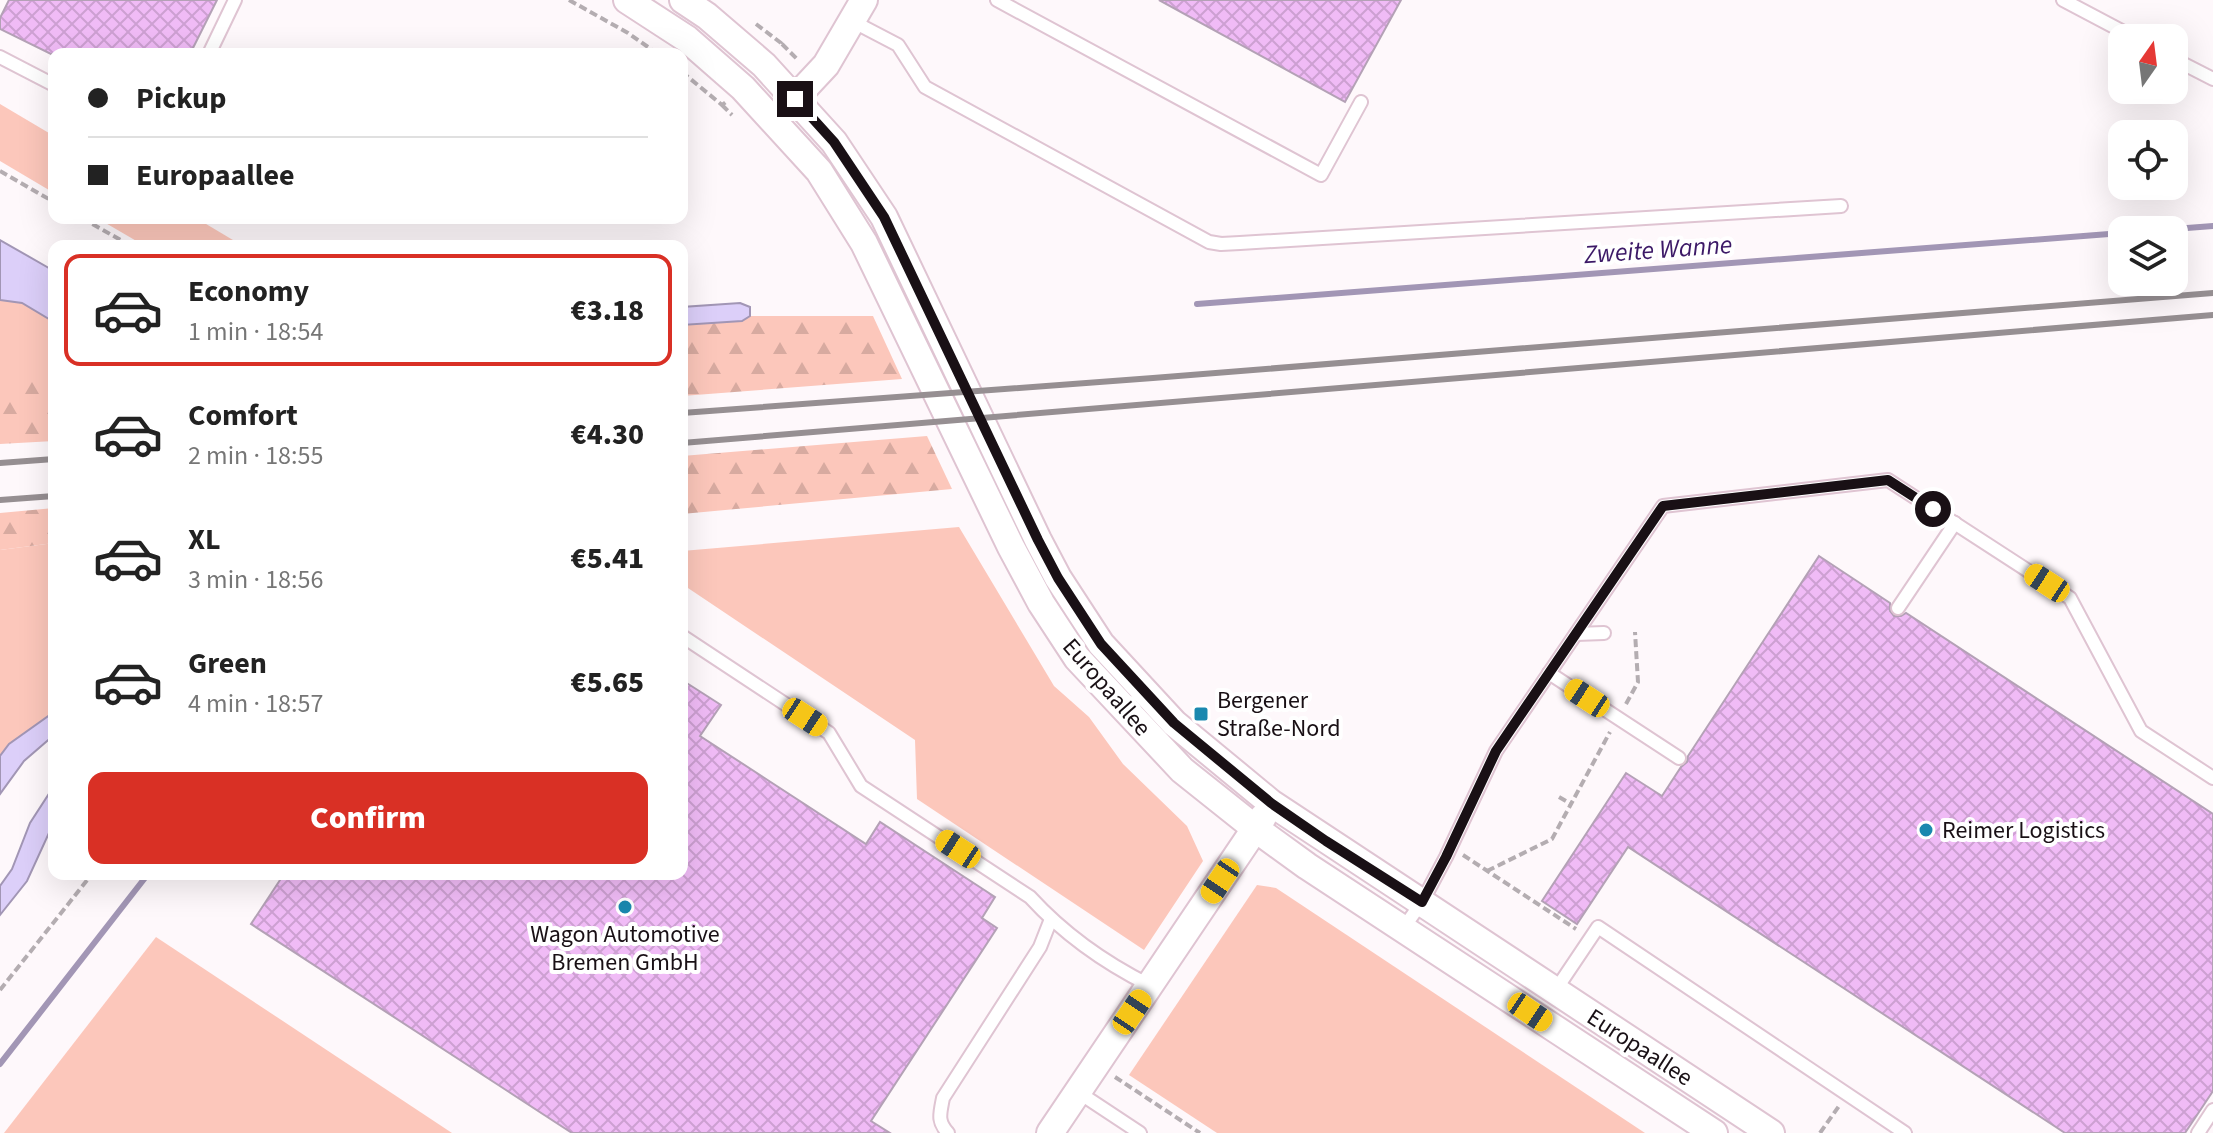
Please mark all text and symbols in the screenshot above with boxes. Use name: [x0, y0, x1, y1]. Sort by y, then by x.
north arrow: [2108, 24, 2188, 104]
map controls: [2108, 24, 2188, 296]
text: Pickup: [136, 77, 226, 120]
route end: [777, 81, 813, 117]
button: locate: [2108, 120, 2188, 200]
text: Europaallee: [136, 154, 295, 197]
button: layers: [2108, 216, 2188, 296]
water label: Zweite Wanne: [1582, 226, 1733, 273]
text: Economy: [188, 270, 309, 313]
icon: car: [92, 274, 164, 346]
text: €3.18: [571, 289, 644, 332]
text: 1 min · 18:54: [188, 313, 323, 350]
text: Comfort: [188, 394, 298, 437]
icon: car: [92, 398, 164, 470]
text: €4.30: [571, 413, 644, 456]
text: 2 min · 18:55: [188, 437, 323, 474]
route start: [1915, 491, 1951, 527]
text: XL: [188, 518, 221, 561]
icon: car: [92, 522, 164, 594]
text: €5.41: [571, 537, 644, 580]
car: [2020, 560, 2074, 606]
text: 3 min · 18:56: [188, 561, 323, 598]
street label: Europaallee: [1054, 631, 1159, 744]
text: Green: [188, 642, 267, 685]
icon: car: [92, 646, 164, 718]
text: €5.65: [571, 661, 644, 704]
car: [1560, 675, 1614, 721]
place label: Bergener Straße-Nord: [1217, 683, 1341, 746]
text: 4 min · 18:57: [188, 685, 323, 722]
car: [778, 694, 832, 740]
marker: Bergener Straße-Nord: [1192, 705, 1210, 723]
button: Confirm: [88, 772, 648, 864]
place label: Reimer Logistics: [1942, 813, 2105, 848]
marker: Reimer Logistics: [1917, 821, 1935, 839]
car: [931, 826, 985, 872]
car: [1197, 854, 1243, 908]
marker: Wagon Automotive Bremen GmbH: [616, 898, 634, 916]
place label: Wagon Automotive Bremen GmbH: [530, 917, 720, 980]
car: [1109, 985, 1155, 1039]
car: [1503, 989, 1557, 1035]
street label: Europaallee: [1580, 1000, 1700, 1095]

